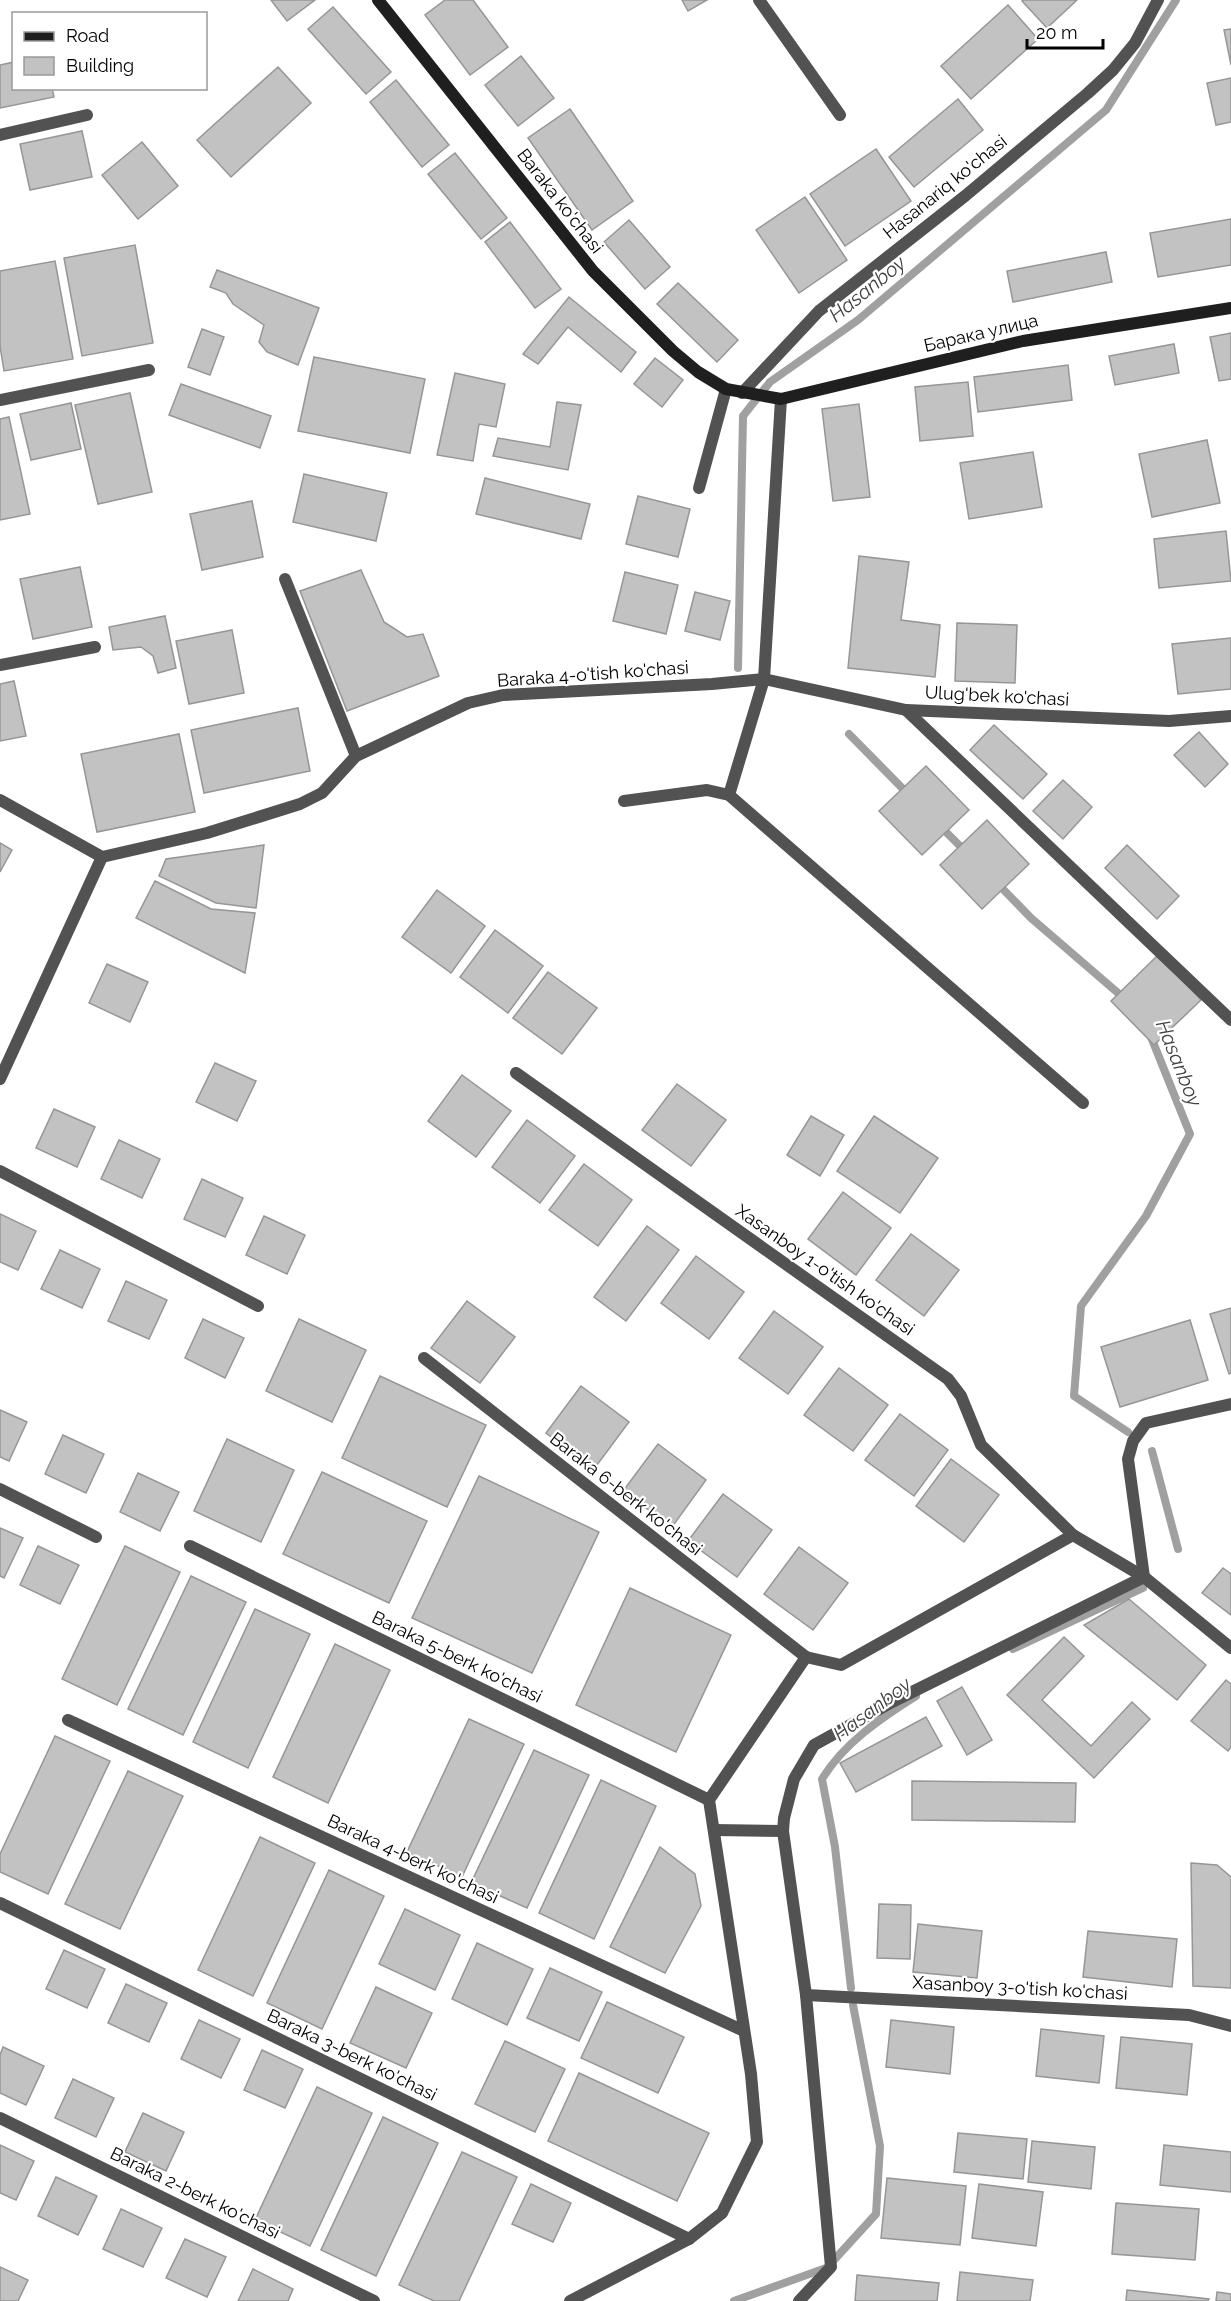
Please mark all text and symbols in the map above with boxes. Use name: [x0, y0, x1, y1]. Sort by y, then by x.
legend: [12, 12, 207, 90]
scale bar: [1027, 12, 1104, 50]
text: 20 m: [1036, 22, 1078, 43]
text: Road: [66, 25, 109, 46]
text: Building: [66, 55, 134, 76]
street label: Hasanariq ko'chasi: [879, 130, 1011, 243]
street label: Baraka ko'chasi: [513, 144, 608, 257]
water label: Hasanboy: [824, 250, 911, 327]
street label: Барака улица: [922, 309, 1040, 356]
street label: Baraka 4-o'tish ko'chasi: [496, 656, 690, 691]
street label: Ulug'bek ko'chasi: [924, 681, 1070, 710]
water label: Hasanboy: [1151, 1016, 1208, 1111]
street label: Xasanboy 1-o'tish ko'chasi: [732, 1200, 919, 1339]
street label: Baraka 6-berk ko'chasi: [546, 1428, 707, 1560]
street label: Baraka 5-berk ko'chasi: [369, 1606, 546, 1707]
water label: Hasanboy: [828, 1671, 917, 1746]
street label: Baraka 4-berk ko'chasi: [324, 1810, 502, 1907]
street label: Xasanboy 3-o'tish ko'chasi: [912, 1971, 1128, 2004]
street label: Baraka 3-berk ko'chasi: [264, 2004, 441, 2105]
street label: Baraka 2-berk ko'chasi: [107, 2142, 283, 2243]

